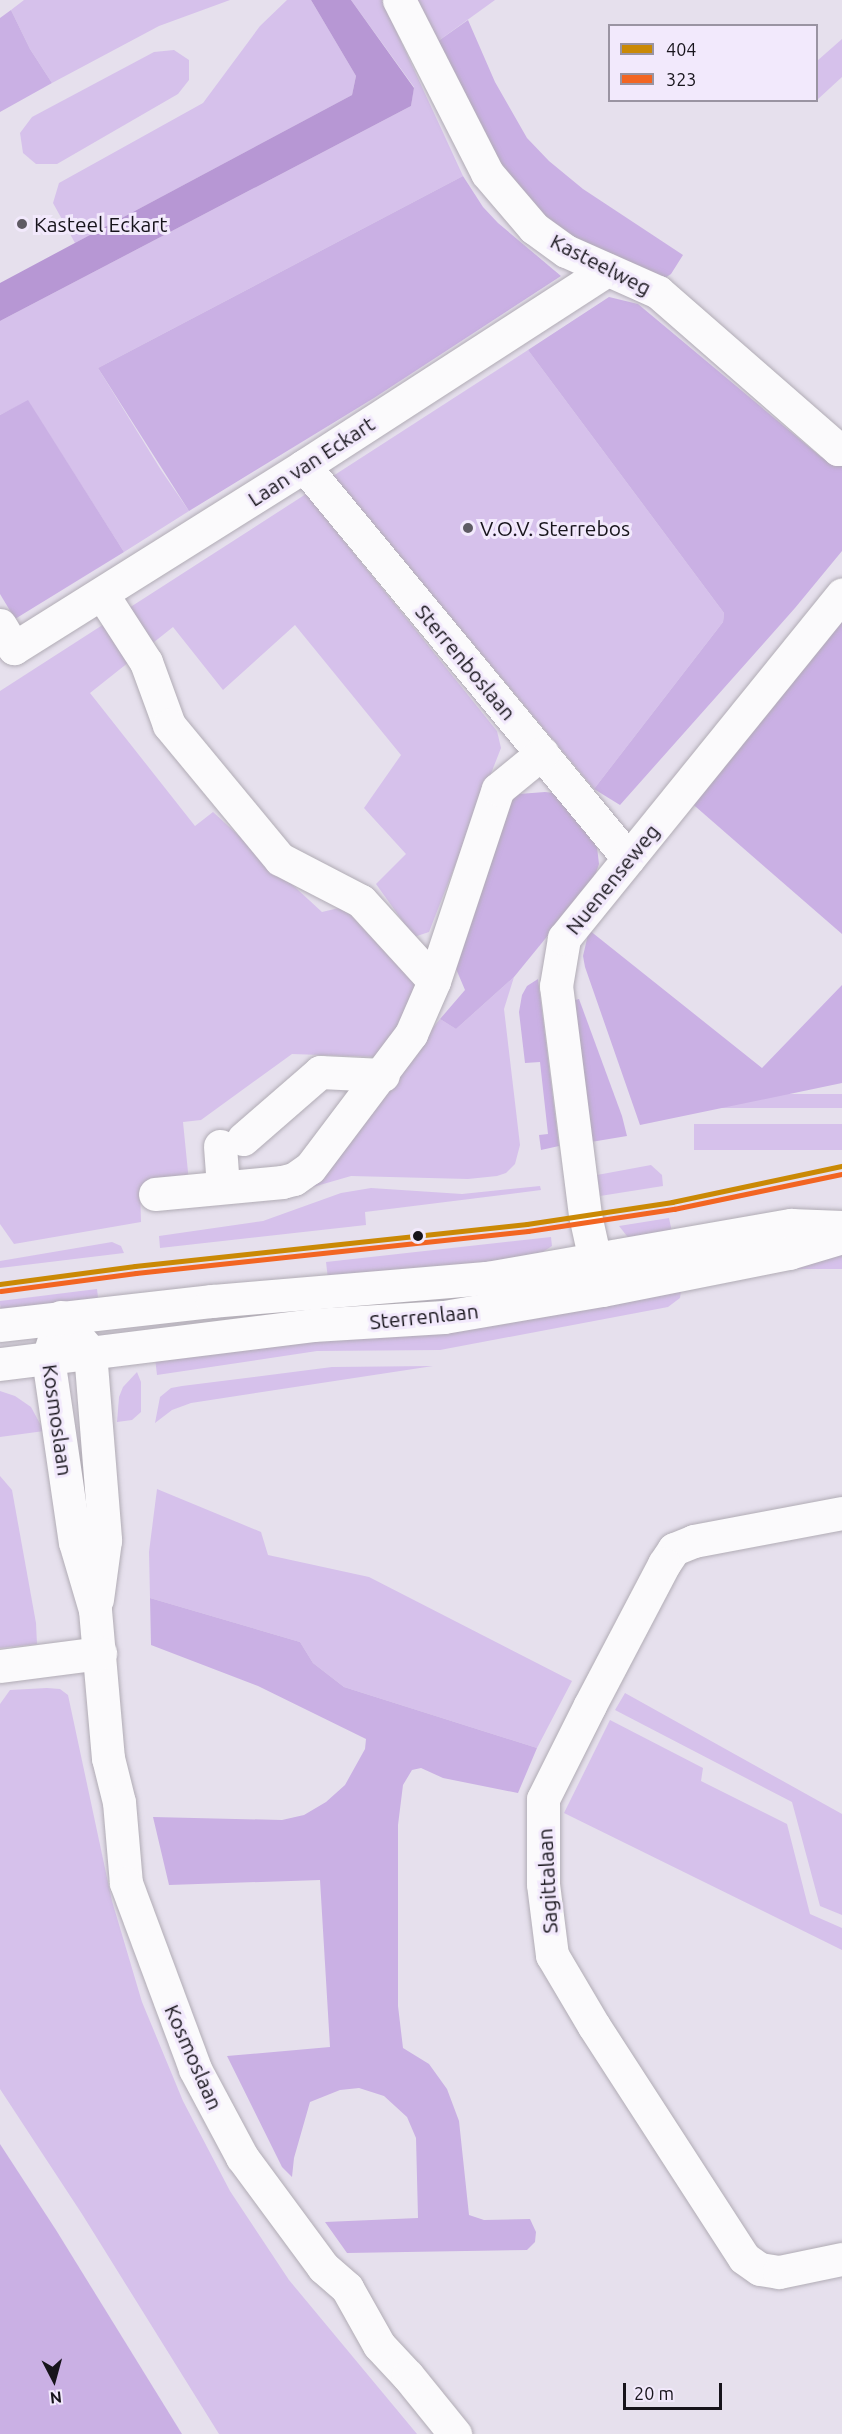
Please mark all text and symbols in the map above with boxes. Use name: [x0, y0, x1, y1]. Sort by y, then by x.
legend: [608, 24, 818, 102]
text: 404: [666, 39, 696, 59]
text: 323: [666, 69, 696, 89]
place label: Kasteel Eckart: [34, 211, 167, 237]
marker: Kasteel Eckart: [15, 217, 29, 231]
street label: Kasteelweg: [546, 228, 656, 300]
street label: Laan van Eckart: [243, 411, 379, 511]
place label: V.O.V. Sterrebos: [480, 515, 630, 541]
marker: V.O.V. Sterrebos: [461, 521, 475, 535]
street label: Sterrenboslaan: [410, 599, 522, 725]
street label: Nuenenseweg: [560, 819, 664, 939]
unlabelled marker: [412, 1230, 424, 1242]
street label: Sterrenlaan: [368, 1298, 480, 1334]
street label: Kosmoslaan: [38, 1363, 78, 1477]
street label: Sagittalaan: [532, 1828, 562, 1934]
street label: Kosmoslaan: [160, 2000, 228, 2114]
north arrow: [24, 2350, 84, 2410]
scale bar: [626, 2371, 725, 2409]
text: 20 m: [634, 2383, 674, 2403]
text: N: [49, 2388, 63, 2407]

